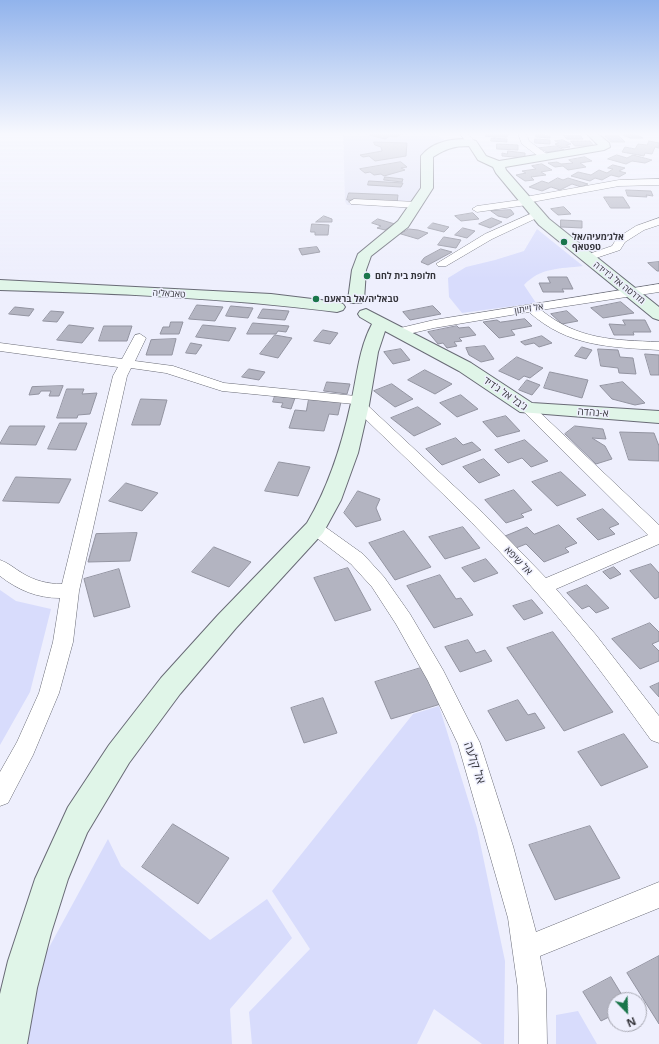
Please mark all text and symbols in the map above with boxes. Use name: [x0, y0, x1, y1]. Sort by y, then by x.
place label: אלג׳מעיה/אל טפטאף: [572, 232, 624, 253]
marker: אלג׳מעיה/אל טפטאף: [559, 237, 569, 247]
street label: מדרסה אל ג'דידה: [591, 260, 647, 306]
marker: חלופת בית לחם: [362, 271, 372, 281]
place label: חלופת בית לחם: [375, 271, 436, 281]
street label: טאבאליה: [152, 288, 186, 300]
marker: טבאליה/אל בראעם: [311, 294, 321, 304]
place label: טבאליה/אל בראעם: [324, 294, 398, 304]
street label: אל זייתון: [514, 301, 544, 317]
street label: ג'בל אל ג'דיד: [481, 374, 529, 414]
street label: א-נהדה: [577, 406, 609, 420]
street label: אל שיפא: [502, 544, 534, 578]
street label: אל קלעה: [460, 740, 488, 786]
north arrow: [607, 992, 647, 1032]
text: N: [624, 1014, 639, 1031]

